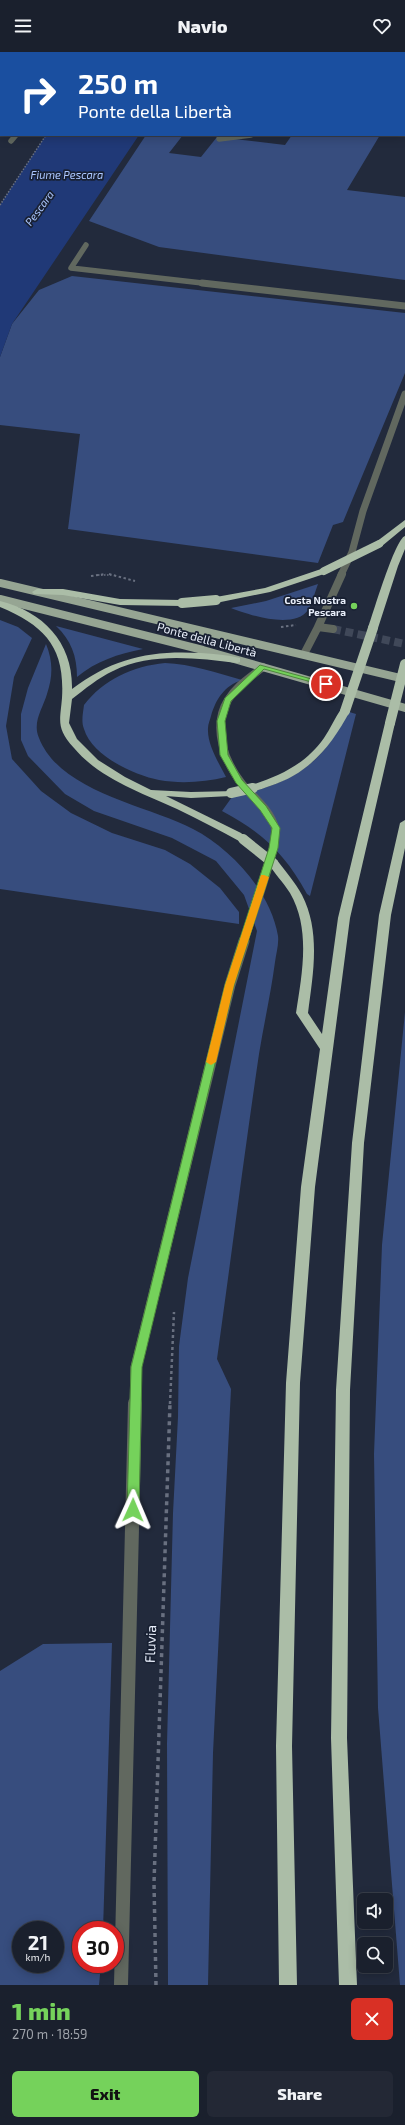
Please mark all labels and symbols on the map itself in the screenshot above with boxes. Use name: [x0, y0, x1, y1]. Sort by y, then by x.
water label: Fiume Pescara: [31, 168, 103, 181]
water label: Pescara: [22, 188, 56, 228]
place label: Costa Nostra Pescara: [284, 594, 346, 618]
marker: Costa Nostra Pescara: [349, 601, 359, 611]
street label: Ponte della Libertà: [156, 619, 258, 659]
pin: [309, 667, 343, 701]
position arrow: [112, 1489, 154, 1531]
street label: Fluvia: [141, 1625, 159, 1663]
speed limit sign: 30: [72, 1921, 124, 1973]

